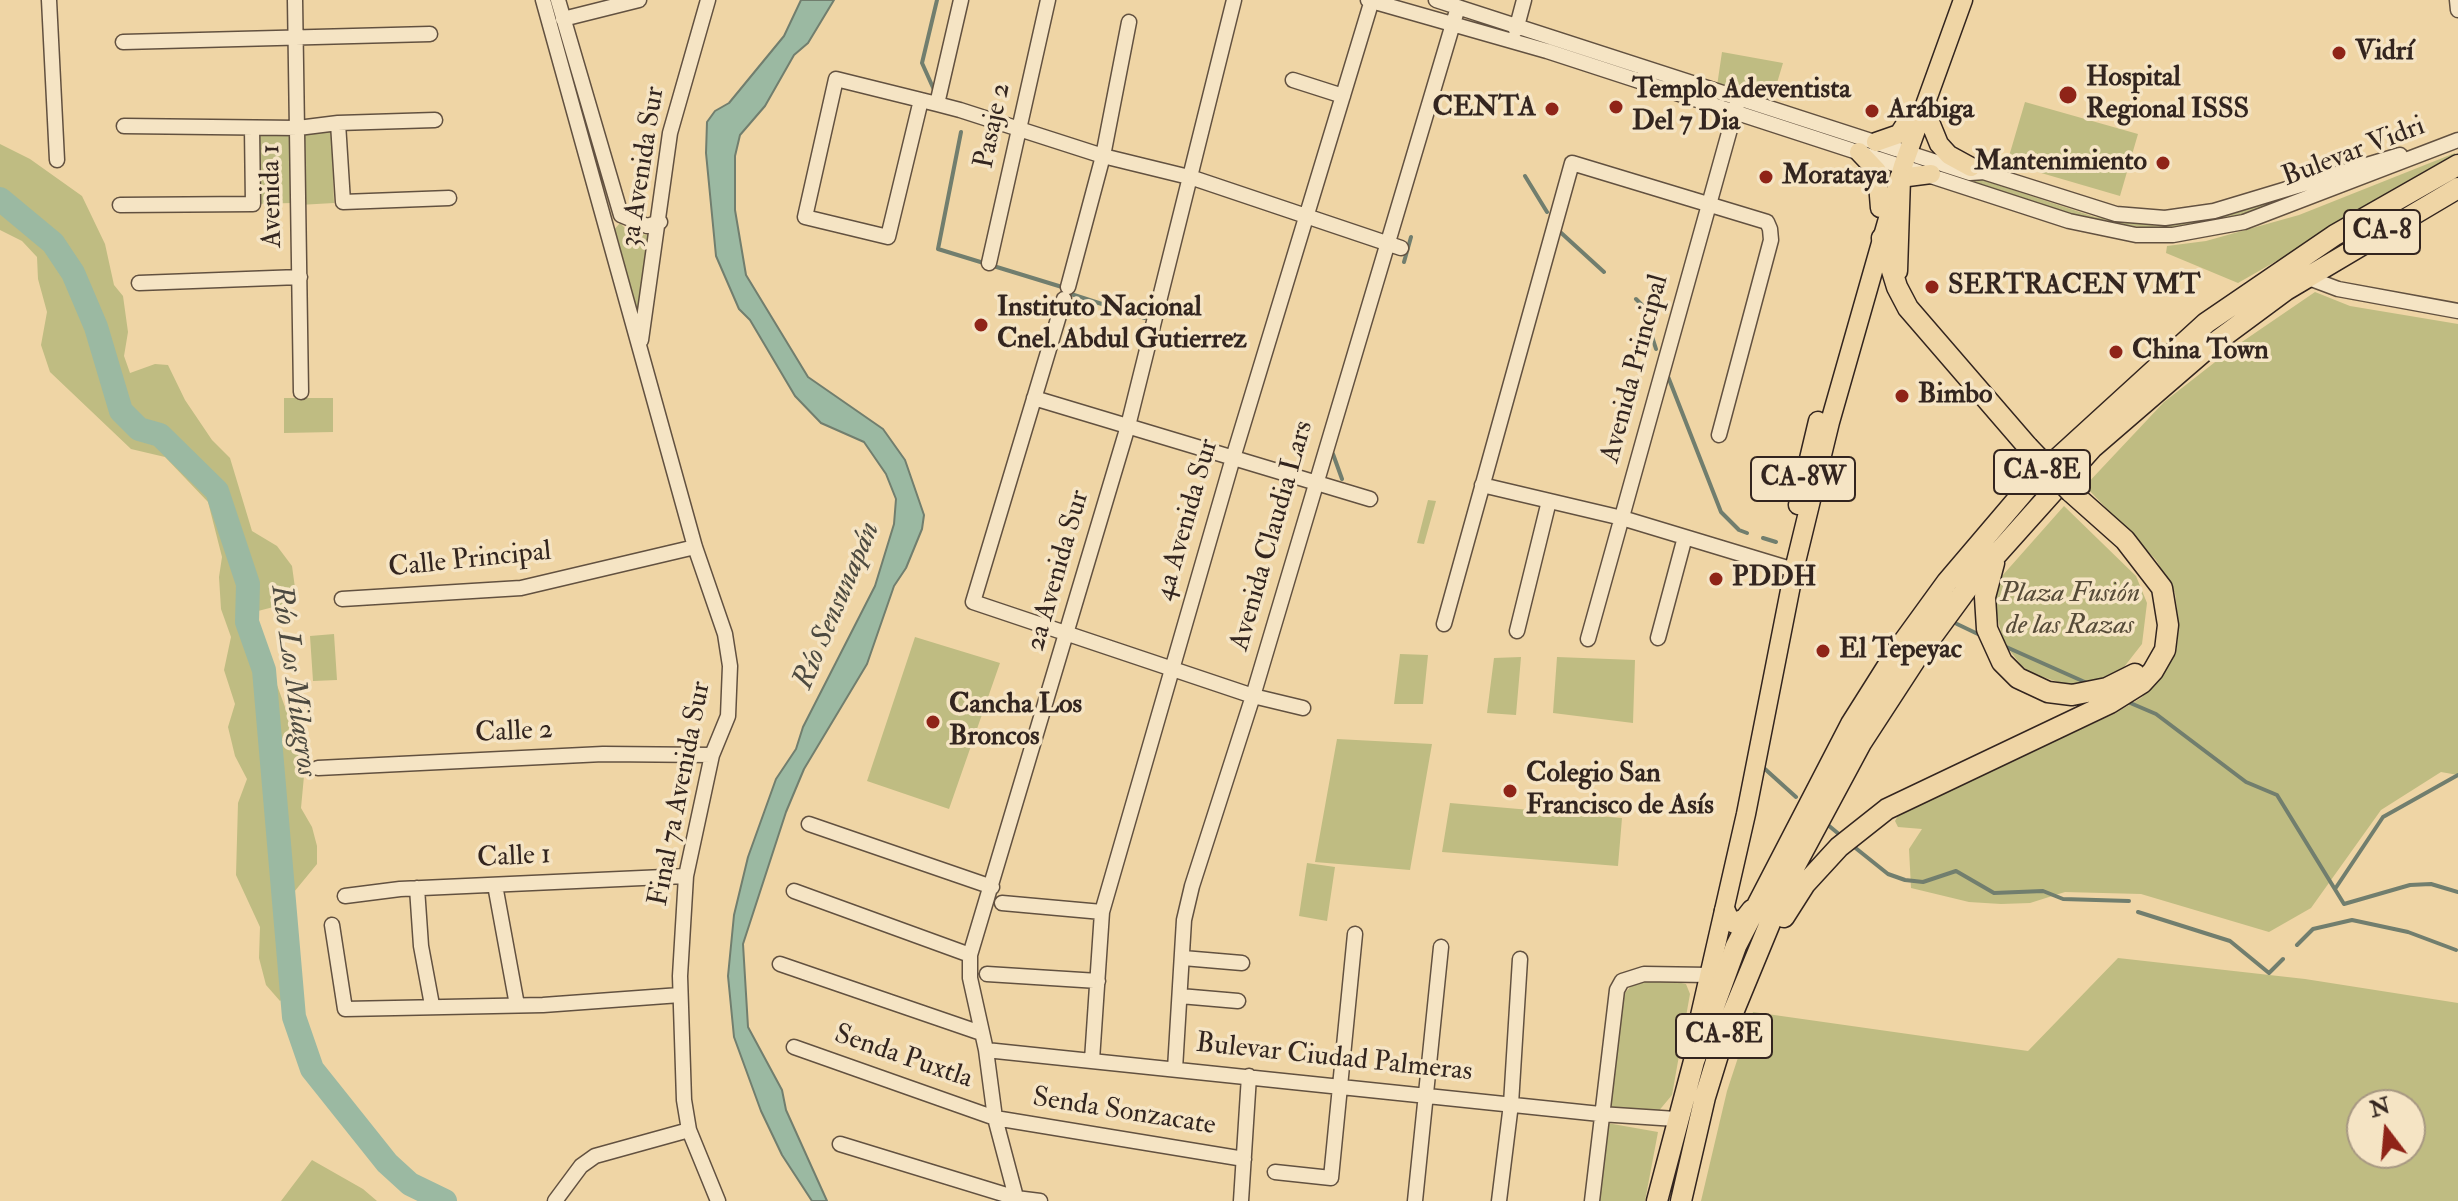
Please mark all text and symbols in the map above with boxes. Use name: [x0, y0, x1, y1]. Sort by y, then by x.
place label: Vidrí: [2355, 36, 2414, 70]
marker: Vidrí: [2330, 44, 2348, 62]
place label: Hospital Regional ISSS: [2086, 62, 2249, 128]
place label: Templo Adeventista Del 7 Dia: [1632, 74, 1851, 140]
street label: Pasaje 2: [969, 80, 1019, 172]
street label: 3a Avenida Sur: [615, 84, 673, 250]
marker: Hospital Regional ISSS: [2057, 84, 2079, 106]
place label: CENTA: [1432, 92, 1536, 126]
place label: Arábiga: [1888, 94, 1974, 128]
marker: Templo Adeventista Del 7 Dia: [1607, 98, 1625, 116]
marker: CENTA: [1543, 100, 1561, 118]
marker: Arábiga: [1863, 102, 1881, 120]
street label: Bulevar Vidri: [2278, 110, 2430, 196]
street label: Avenida 1: [255, 144, 291, 248]
place label: Mantenimiento: [1974, 146, 2147, 180]
marker: Mantenimiento: [2154, 154, 2172, 172]
place label: Morataya: [1782, 160, 1888, 194]
marker: Morataya: [1757, 168, 1775, 186]
road number: CA-8: [2344, 210, 2420, 254]
place label: SERTRACEN VMT: [1948, 270, 2201, 304]
street label: Avenida Principal: [1595, 271, 1677, 467]
marker: SERTRACEN VMT: [1923, 278, 1941, 296]
place label: Instituto Nacional Cnel. Abdul Gutierrez: [997, 292, 1247, 358]
marker: Instituto Nacional Cnel. Abdul Gutierrez: [972, 316, 990, 334]
place label: China Town: [2132, 335, 2269, 369]
marker: China Town: [2107, 343, 2125, 361]
place label: Bimbo: [1918, 379, 1992, 413]
marker: Bimbo: [1893, 387, 1911, 405]
street label: Avenida Claudia Lars: [1224, 417, 1322, 655]
street label: 4a Avenida Sur: [1149, 435, 1227, 605]
road number: CA-8E: [1994, 450, 2090, 494]
road number: CA-8W: [1751, 457, 1855, 501]
street label: 2a Avenida Sur: [1020, 487, 1098, 655]
water label: Río Sensunapán: [787, 517, 889, 695]
street label: Calle Principal: [387, 536, 553, 586]
place label: PDDH: [1732, 562, 1816, 596]
marker: PDDH: [1707, 570, 1725, 588]
park label: Plaza Fusión de las Razas: [2000, 578, 2140, 644]
water label: Río Los Milagros: [261, 583, 323, 779]
place label: El Tepeyac: [1839, 634, 1962, 668]
marker: El Tepeyac: [1814, 642, 1832, 660]
street label: Final 7a Avenida Sur: [643, 679, 719, 909]
place label: Cancha Los Broncos: [949, 689, 1082, 755]
marker: Cancha Los Broncos: [924, 713, 942, 731]
street label: Calle 2: [474, 714, 554, 752]
place label: Colegio San Francisco de Asís: [1526, 758, 1714, 824]
marker: Colegio San Francisco de Asís: [1501, 782, 1519, 800]
street label: Calle 1: [476, 839, 552, 877]
road number: CA-8E: [1676, 1014, 1772, 1058]
street label: Senda Puxtla: [830, 1019, 976, 1097]
street label: Bulevar Ciudad Palmeras: [1194, 1028, 1474, 1090]
street label: Senda Sonzacate: [1030, 1082, 1218, 1144]
north arrow: [2346, 1089, 2426, 1169]
text: N: [2367, 1092, 2393, 1124]

